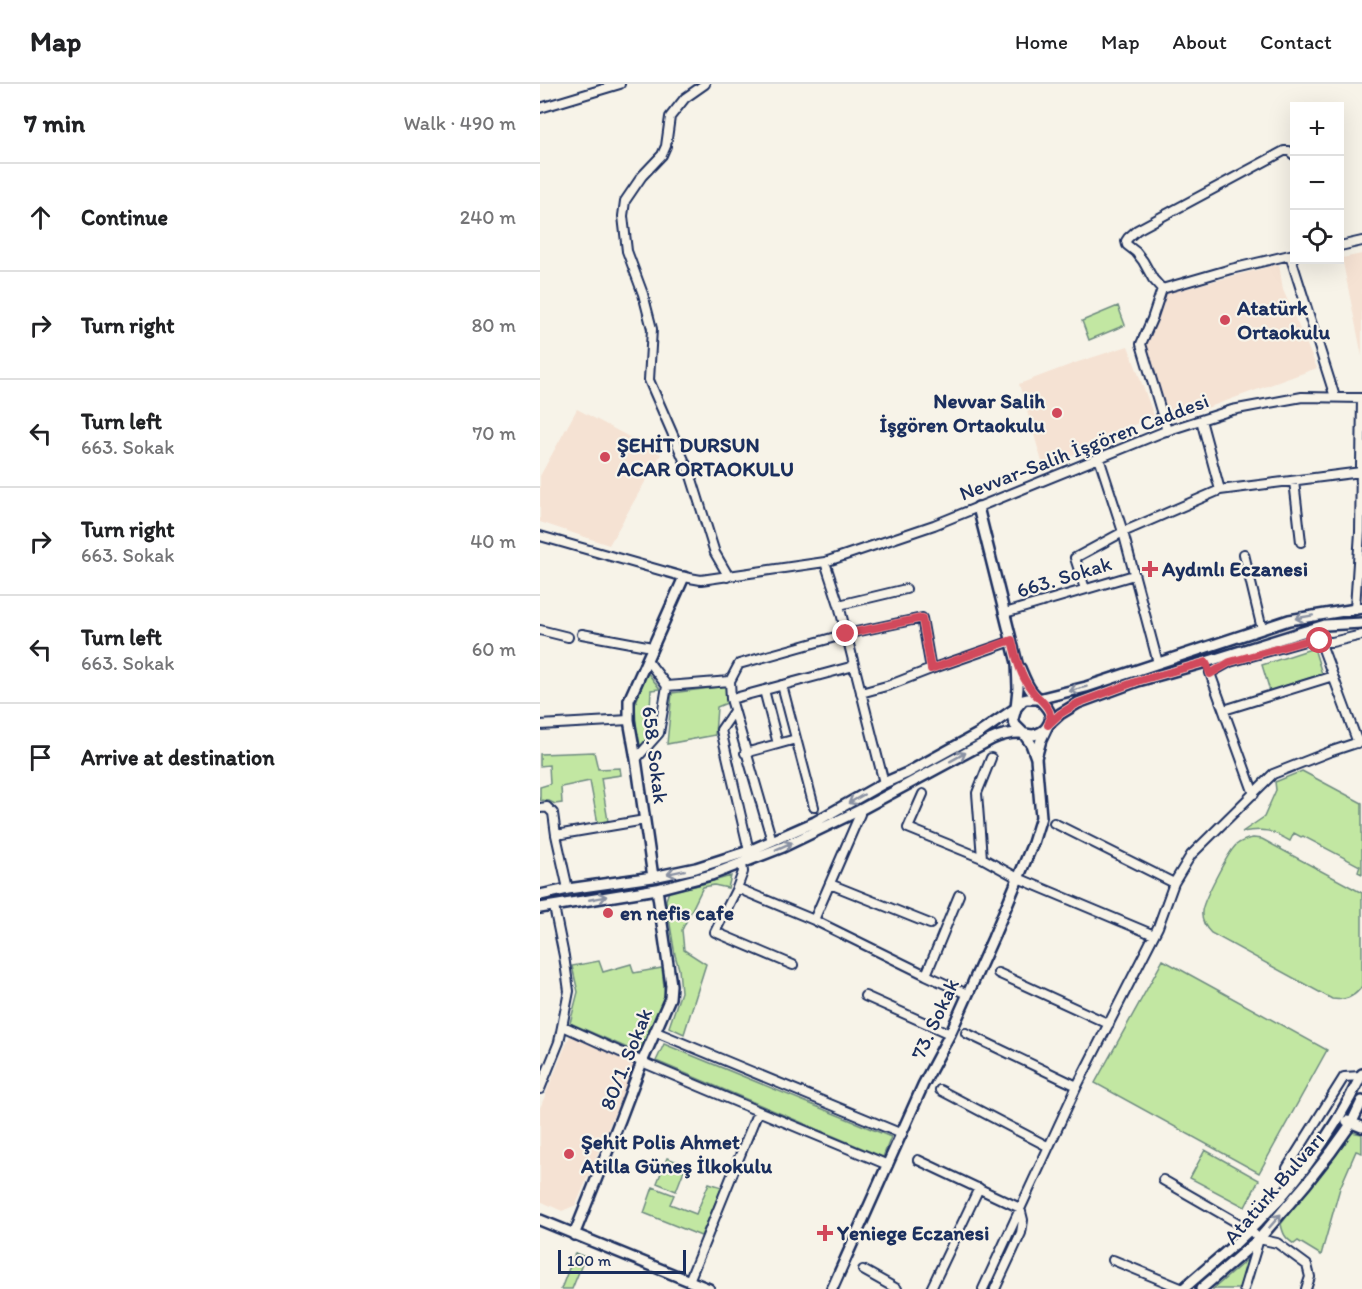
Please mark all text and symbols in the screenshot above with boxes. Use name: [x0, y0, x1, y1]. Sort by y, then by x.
text: Map: [30, 24, 81, 58]
text: Home: [1015, 29, 1068, 54]
text: Map: [1101, 29, 1140, 54]
text: About: [1173, 29, 1227, 54]
text: Contact: [1260, 29, 1332, 54]
map controls: [1290, 102, 1344, 264]
button: +: [1290, 102, 1344, 156]
text: 7 min: [24, 107, 85, 139]
text: Walk · 490 m: [403, 111, 516, 135]
button: −: [1290, 156, 1344, 210]
icon: ahead: [24, 201, 57, 234]
text: Continue: [81, 204, 168, 231]
text: 240 m: [460, 205, 516, 229]
button: locate: [1290, 210, 1344, 264]
place label: Atatürk Ortaokulu: [1236, 295, 1331, 344]
icon: right: [24, 309, 57, 342]
text: Turn right: [81, 312, 175, 339]
text: 80 m: [471, 313, 516, 337]
marker: Atatürk Ortaokulu: [1218, 313, 1232, 327]
street label: Nevvar-Salih İşgören Caddesi: [956, 387, 1212, 506]
place label: Nevvar Salih İşgören Ortaokulu: [879, 388, 1046, 438]
marker: Nevvar Salih İşgören Ortaokulu: [1050, 406, 1064, 420]
text: Turn left: [81, 408, 162, 435]
icon: left: [24, 417, 57, 450]
text: 70 m: [472, 421, 516, 445]
place label: ŞEHİT DURSUN ACAR ORTAOKULU: [616, 432, 794, 481]
text: 663. Sokak: [81, 435, 174, 459]
marker: ŞEHİT DURSUN ACAR ORTAOKULU: [598, 450, 612, 464]
text: Turn right: [81, 516, 175, 543]
icon: right: [24, 525, 57, 558]
text: 40 m: [470, 529, 516, 553]
text: 663. Sokak: [81, 543, 174, 567]
street label: 663. Sokak: [1013, 550, 1115, 603]
place label: Aydınlı Eczanesi: [1161, 556, 1308, 582]
marker: Aydınlı Eczanesi: [1143, 562, 1157, 576]
one-way arrow: [1295, 612, 1315, 623]
route end: [832, 620, 858, 646]
text: Turn left: [81, 624, 162, 651]
route start: [1306, 627, 1332, 653]
icon: left: [24, 633, 57, 666]
text: 60 m: [472, 637, 516, 661]
text: 663. Sokak: [81, 651, 174, 675]
one-way arrow: [1069, 683, 1088, 695]
street label: 658. Sokak: [637, 705, 674, 805]
icon: arrive: [24, 741, 57, 774]
text: Arrive at destination: [81, 744, 275, 771]
one-way arrow: [949, 751, 966, 763]
one-way arrow: [848, 793, 865, 805]
one-way arrow: [775, 840, 793, 851]
one-way arrow: [667, 867, 686, 878]
one-way arrow: [587, 893, 607, 904]
place label: en nefis cafe: [620, 900, 734, 925]
marker: en nefis cafe: [601, 906, 615, 920]
street label: 73. Sokak: [905, 974, 964, 1063]
street label: 80/1. Sokak: [594, 1004, 657, 1113]
street label: Atatürk Bulvarı: [1218, 1126, 1329, 1249]
place label: Şehit Polis Ahmet Atilla Güneş İlkokulu: [580, 1129, 772, 1179]
marker: Şehit Polis Ahmet Atilla Güneş İlkokulu: [562, 1147, 576, 1161]
one-way arrow: [1268, 1213, 1281, 1229]
place label: Yeniege Eczanesi: [836, 1220, 989, 1246]
marker: Yeniege Eczanesi: [818, 1226, 832, 1240]
scale bar: [558, 1247, 686, 1274]
text: 100 m: [567, 1251, 611, 1270]

